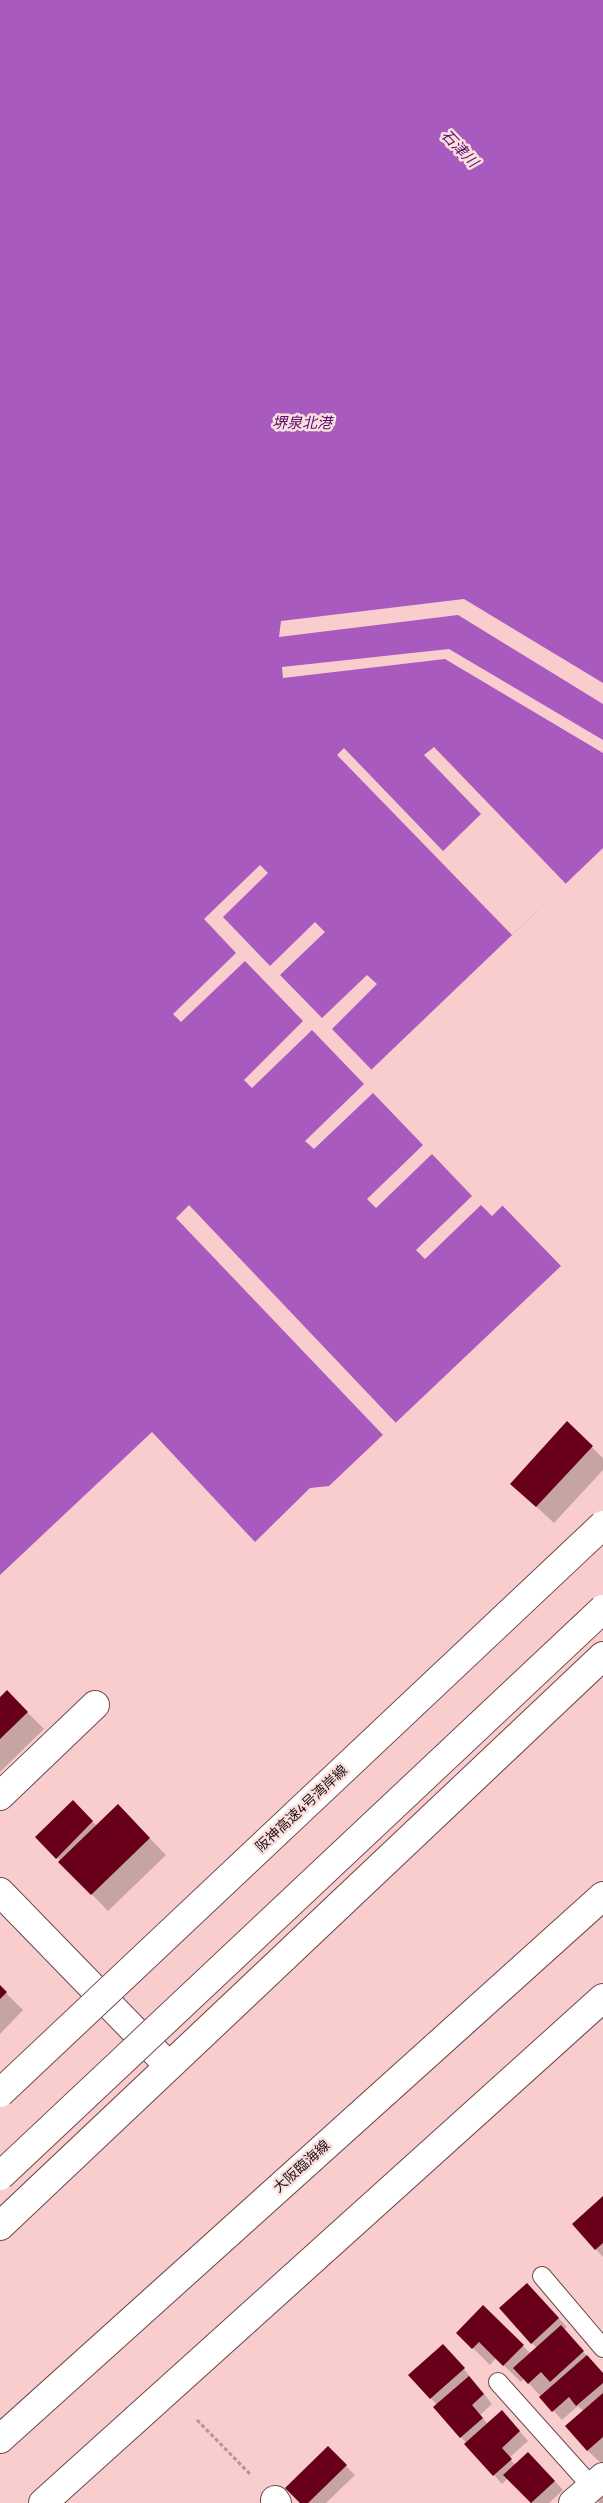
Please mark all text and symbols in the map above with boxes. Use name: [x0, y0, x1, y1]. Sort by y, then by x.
water label: 石津川: [437, 127, 481, 171]
water label: 堺泉北港: [272, 415, 332, 433]
street label: 阪神高速4号湾岸線: [253, 1762, 351, 1856]
street label: 大阪臨海線: [270, 2137, 334, 2197]

